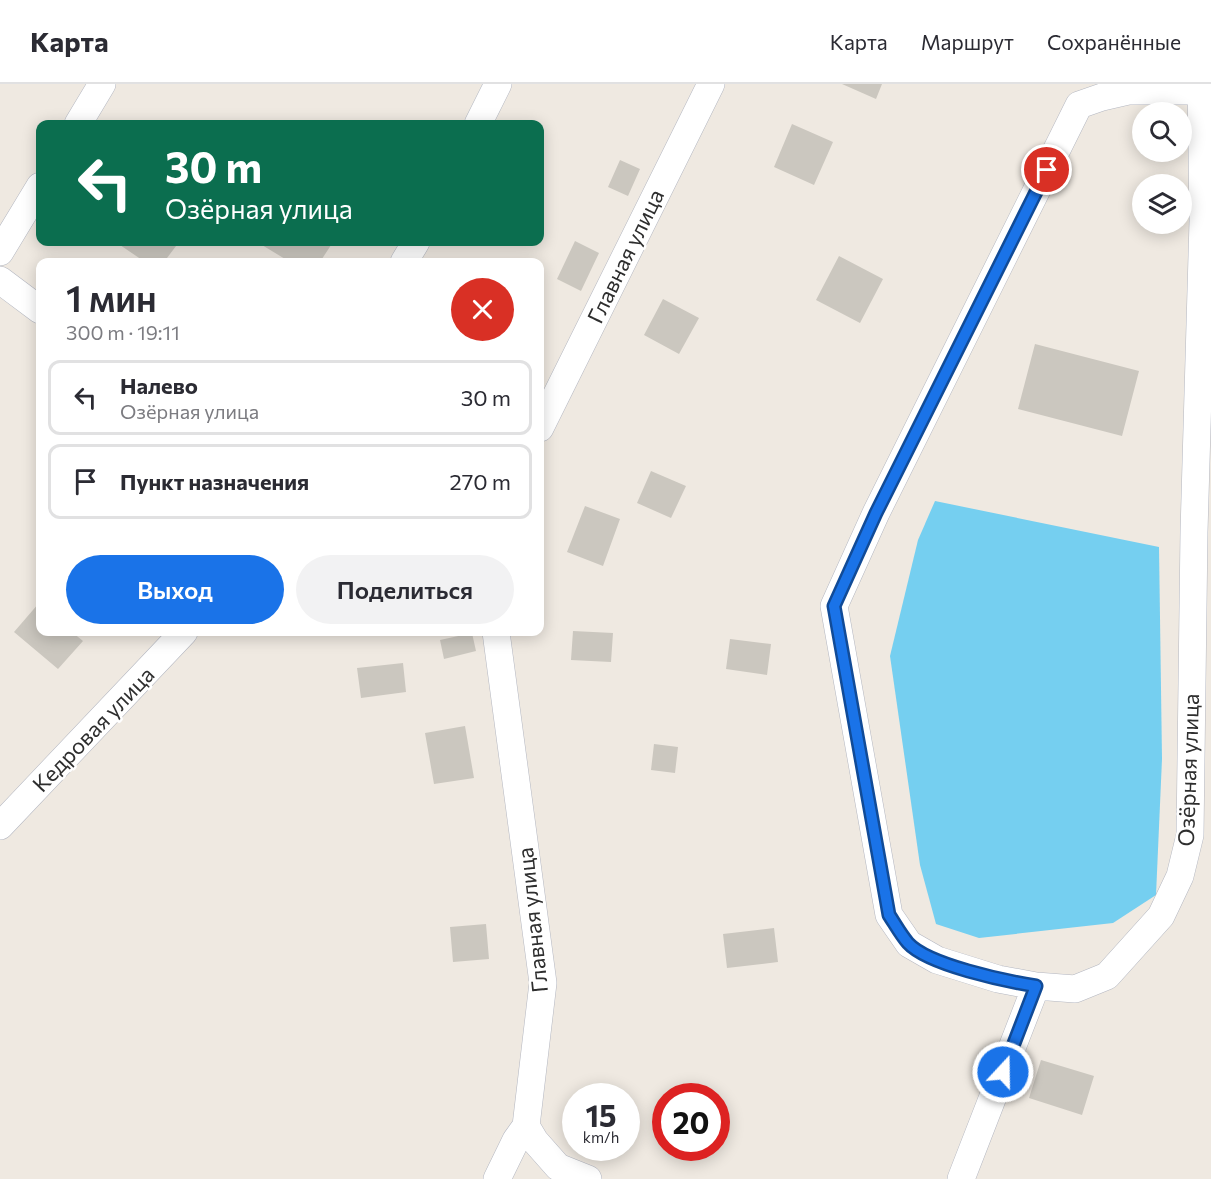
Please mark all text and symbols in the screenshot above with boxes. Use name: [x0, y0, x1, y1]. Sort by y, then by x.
text: Карта: [30, 24, 109, 58]
text: Карта: [830, 29, 888, 54]
text: Маршрут: [921, 29, 1014, 54]
text: Сохранённые: [1047, 29, 1181, 54]
map controls: [1132, 102, 1192, 234]
button: search: [1132, 102, 1192, 162]
text: 30 m: [165, 140, 262, 192]
icon: left: [66, 144, 144, 222]
pin: [1021, 144, 1072, 195]
icon: arrive: [1030, 153, 1063, 186]
button: layers: [1132, 174, 1192, 234]
street label: Главная улица: [581, 185, 669, 327]
text: Озёрная улица: [165, 192, 353, 225]
text: 1 мин: [66, 275, 157, 319]
button: close: [451, 278, 514, 341]
text: 300 m · 19:11: [66, 320, 180, 344]
text: Налево: [120, 372, 198, 399]
icon: left: [69, 381, 102, 414]
text: 30 m: [461, 384, 511, 411]
text: Озёрная улица: [120, 399, 259, 423]
icon: arrive: [69, 465, 102, 498]
text: Пункт назначения: [120, 468, 309, 495]
text: 270 m: [450, 468, 511, 495]
button: Выход: [66, 555, 284, 624]
button: Поделиться: [296, 555, 514, 624]
street label: Кедровая улица: [27, 661, 159, 797]
street label: Озёрная улица: [1172, 693, 1204, 847]
street label: Главная улица: [511, 846, 553, 994]
position arrow: [971, 1040, 1035, 1104]
speed limit sign: 20: [652, 1083, 730, 1161]
text: 15: [585, 1096, 617, 1133]
text: km/h: [583, 1128, 619, 1146]

